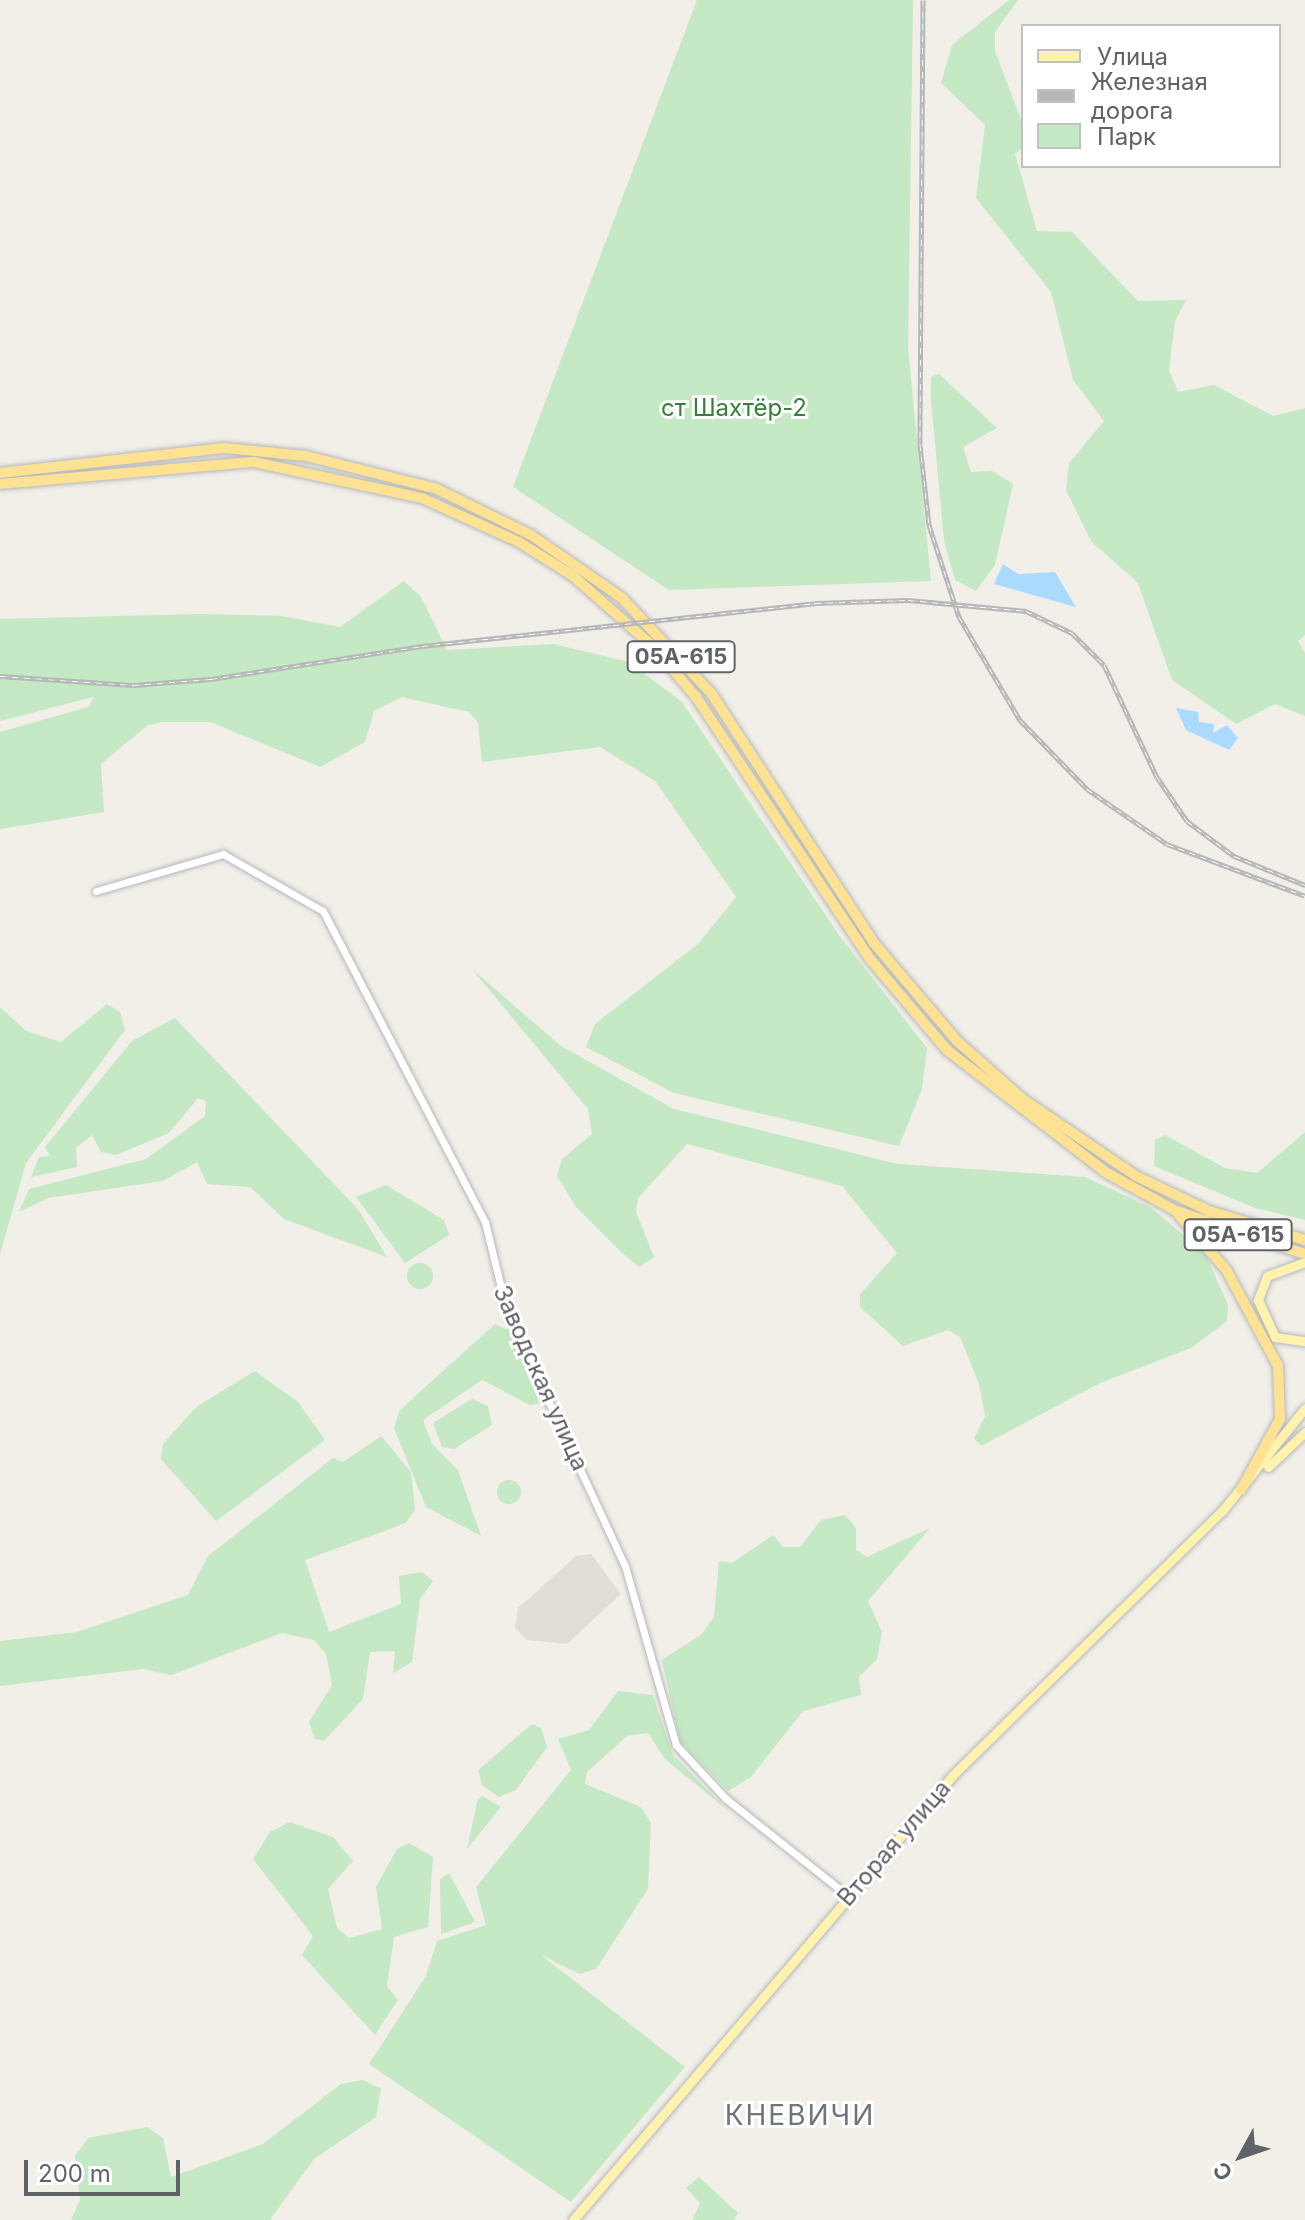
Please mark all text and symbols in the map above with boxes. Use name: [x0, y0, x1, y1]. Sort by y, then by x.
legend: [1021, 24, 1281, 168]
text: Улица: [1097, 42, 1168, 71]
text: Железная дорога: [1091, 67, 1208, 125]
text: Парк: [1097, 122, 1156, 151]
park label: ст Шахтёр-2: [661, 394, 807, 422]
road number: 05А-615: [625, 639, 737, 675]
road number: 05А-615: [1182, 1217, 1294, 1253]
street label: Заводская улица: [487, 1281, 595, 1475]
street label: Вторая улица: [831, 1774, 957, 1912]
district label: КНЕВИЧИ: [725, 2098, 875, 2132]
north arrow: [1201, 2116, 1281, 2196]
scale bar: [28, 2144, 184, 2194]
text: С: [1207, 2157, 1238, 2186]
text: 200 m: [38, 2159, 111, 2188]

